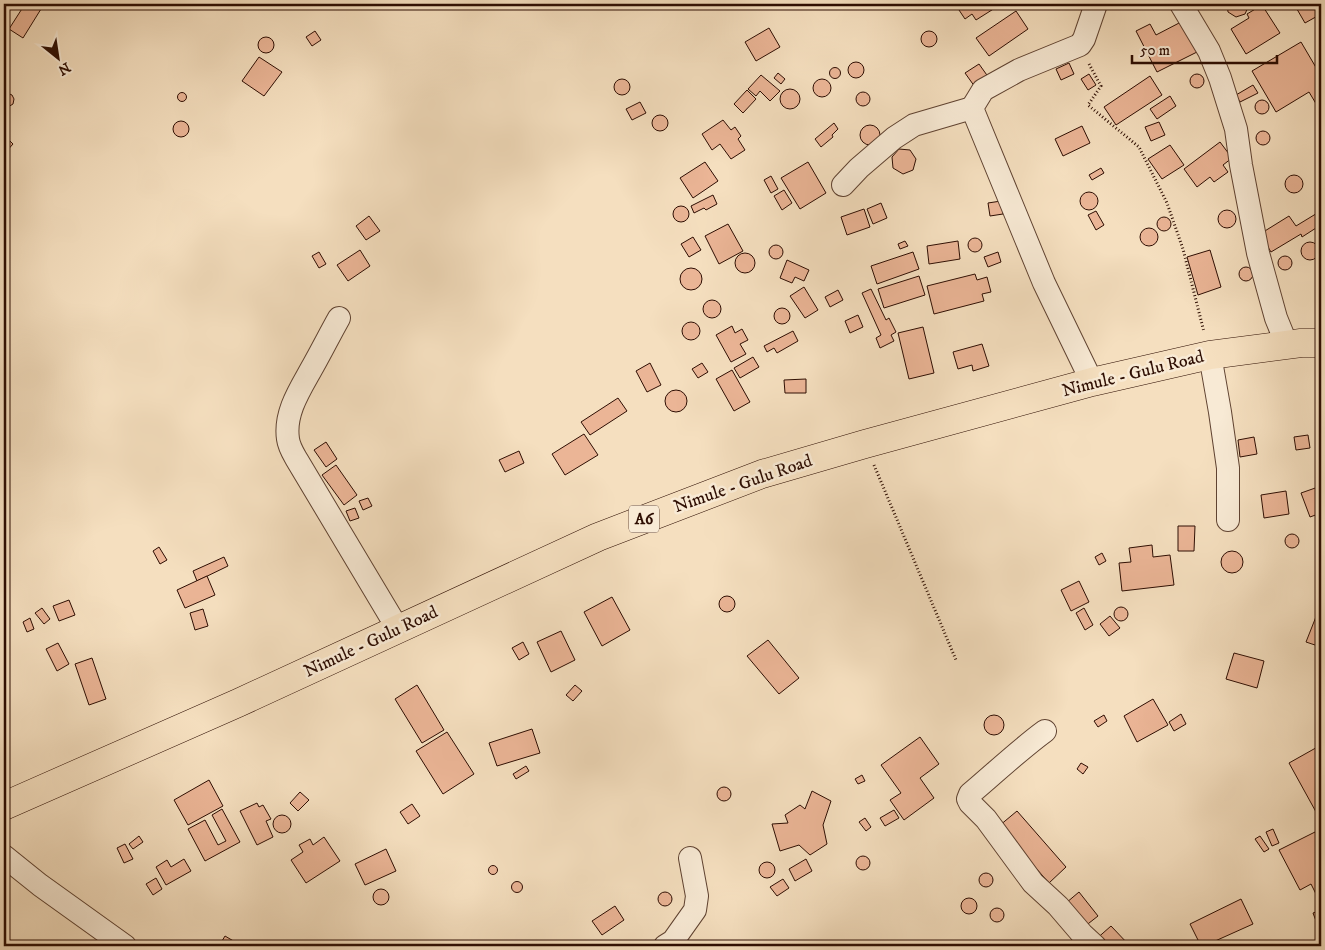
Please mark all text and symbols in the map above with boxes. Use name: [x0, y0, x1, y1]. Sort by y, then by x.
north arrow: [32, 32, 82, 82]
scale bar: [1132, 32, 1278, 64]
text: 50 m: [1140, 41, 1170, 60]
text: N: [54, 58, 73, 79]
street label: Nimule - Gulu Road: [1060, 346, 1206, 402]
street label: Nimule - Gulu Road: [671, 450, 815, 518]
road number: A6: [629, 506, 659, 532]
street label: Nimule - Gulu Road: [300, 601, 442, 683]

